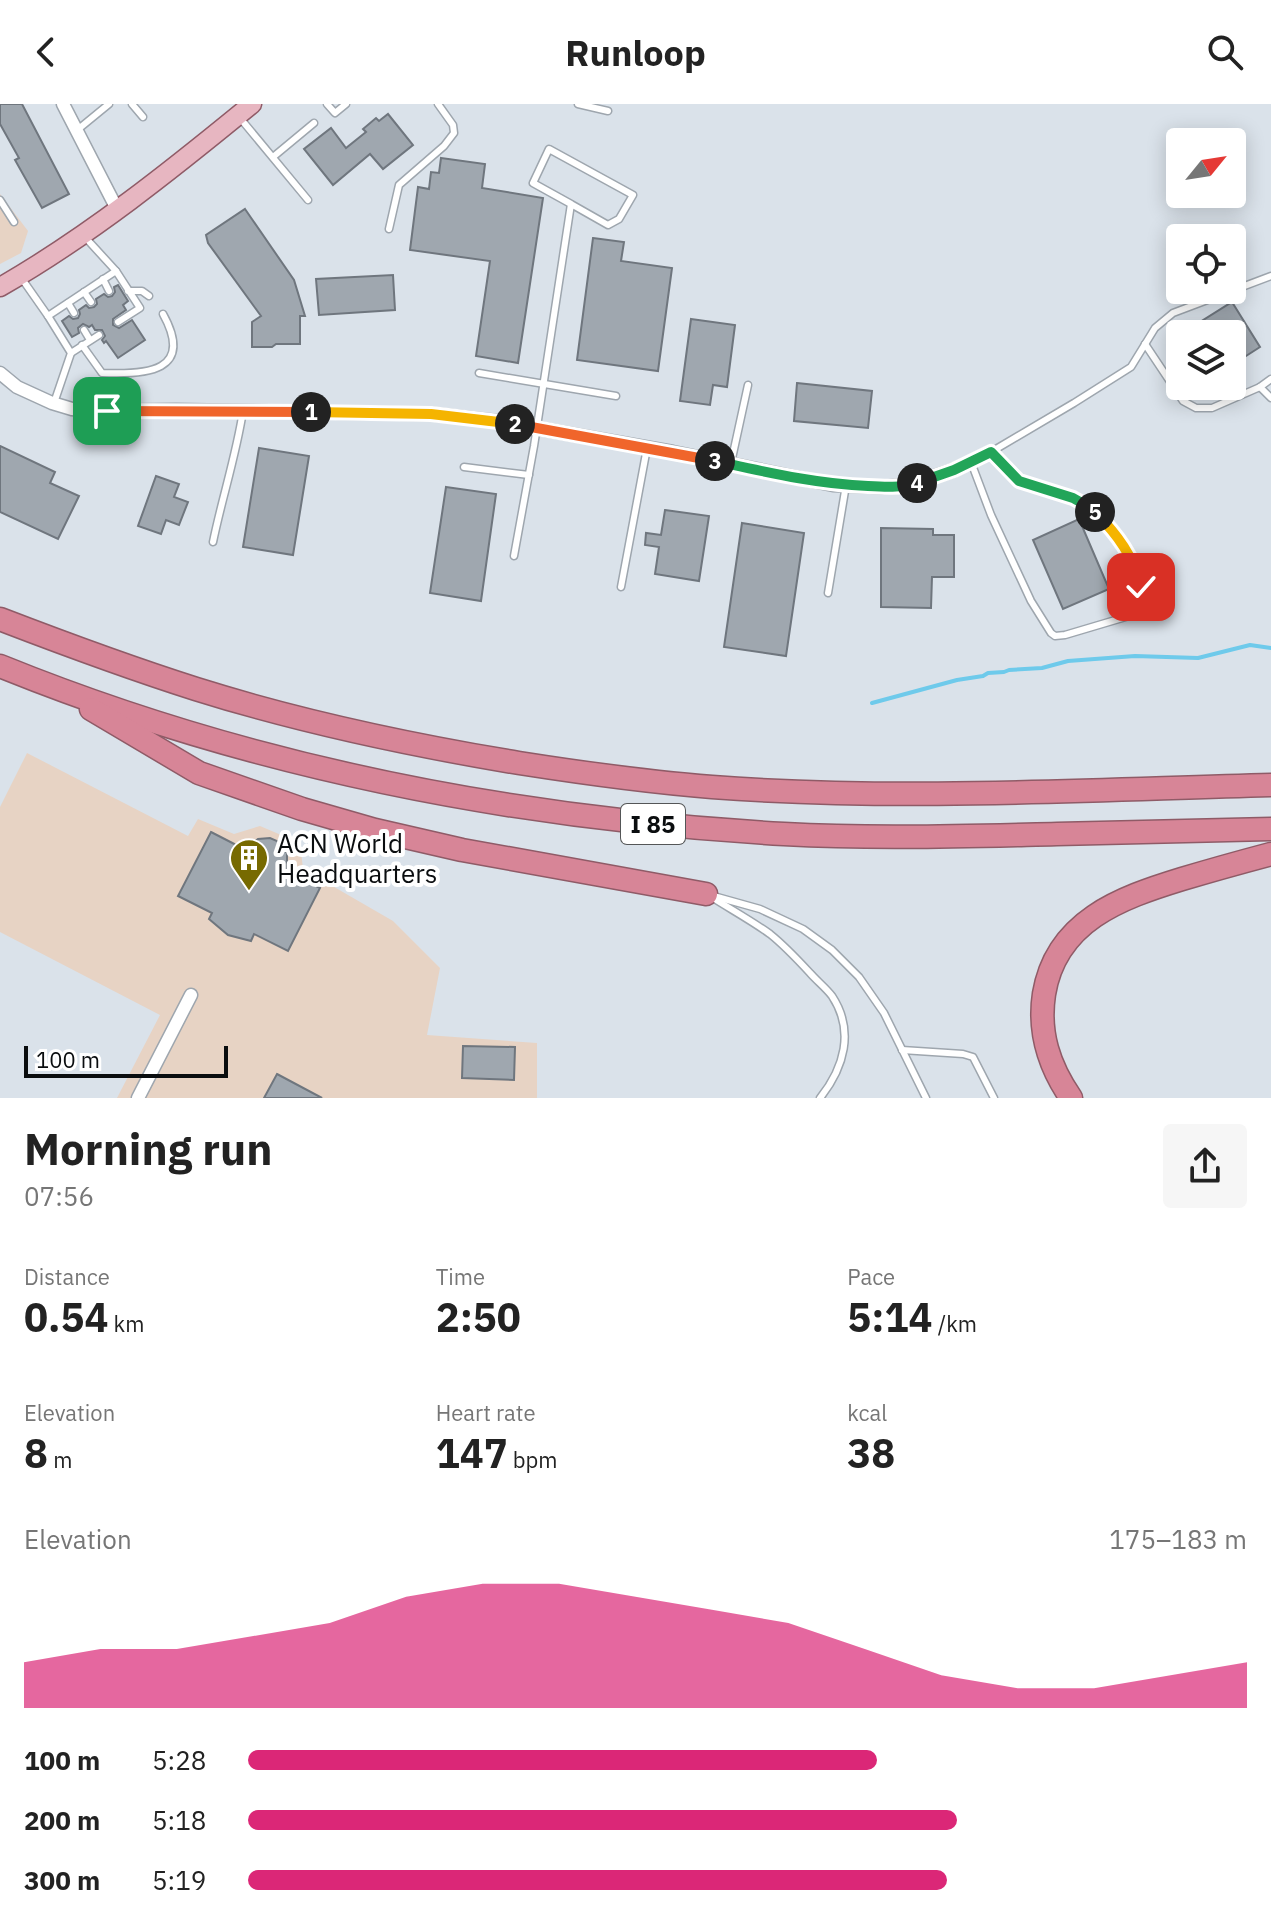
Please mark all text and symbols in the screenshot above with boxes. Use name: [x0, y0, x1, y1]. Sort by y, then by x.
text: Runloop: [565, 29, 706, 76]
icon: back: [24, 30, 68, 74]
icon: search: [1203, 30, 1247, 74]
north arrow: [1166, 128, 1246, 208]
map controls: [1166, 128, 1246, 400]
button: locate: [1166, 224, 1246, 304]
button: layers: [1166, 320, 1246, 400]
pin: [73, 377, 141, 445]
icon: arrive: [85, 389, 129, 433]
pin: 1: [291, 392, 331, 432]
text: 1: [304, 397, 318, 426]
pin: 2: [495, 404, 535, 444]
text: 2: [508, 409, 522, 438]
pin: 3: [695, 441, 735, 481]
text: 3: [708, 446, 722, 475]
pin: 4: [897, 463, 937, 503]
text: 4: [910, 468, 924, 497]
pin: 5: [1075, 492, 1115, 532]
text: 5: [1088, 497, 1102, 526]
pin: [1107, 553, 1175, 621]
icon: check: [1119, 565, 1163, 609]
road number: I 85: [621, 804, 685, 844]
place label: ACN World Headquarters: [277, 826, 438, 890]
building icon: ACN World Headquarters: [228, 837, 270, 892]
scale bar: [24, 1042, 228, 1078]
text: 100 m: [36, 1045, 100, 1074]
text: Morning run: [24, 1120, 273, 1177]
button: share: [1163, 1124, 1247, 1208]
text: 07:56: [24, 1179, 94, 1213]
text: Distance: [24, 1262, 110, 1291]
text: Time: [436, 1262, 485, 1291]
text: Pace: [847, 1262, 895, 1291]
text: 0.54: [24, 1291, 108, 1343]
text: 2:50: [436, 1291, 521, 1343]
text: 5:14: [847, 1291, 933, 1343]
text: km: [108, 1309, 144, 1338]
text: /km: [933, 1309, 977, 1338]
text: Elevation: [24, 1398, 115, 1427]
text: Heart rate: [436, 1398, 536, 1427]
text: kcal: [847, 1398, 887, 1427]
text: 8: [24, 1427, 48, 1479]
text: 147: [436, 1427, 508, 1479]
text: 38: [847, 1427, 895, 1479]
text: m: [48, 1445, 72, 1474]
text: bpm: [508, 1445, 558, 1474]
text: Elevation: [24, 1522, 132, 1556]
text: 175–183 m: [1109, 1522, 1247, 1556]
text: 100 m: [24, 1743, 100, 1777]
text: 5:28: [152, 1743, 206, 1777]
text: 200 m: [24, 1803, 100, 1837]
text: 5:18: [152, 1803, 206, 1837]
text: 300 m: [24, 1863, 100, 1897]
text: 5:19: [152, 1863, 206, 1897]

